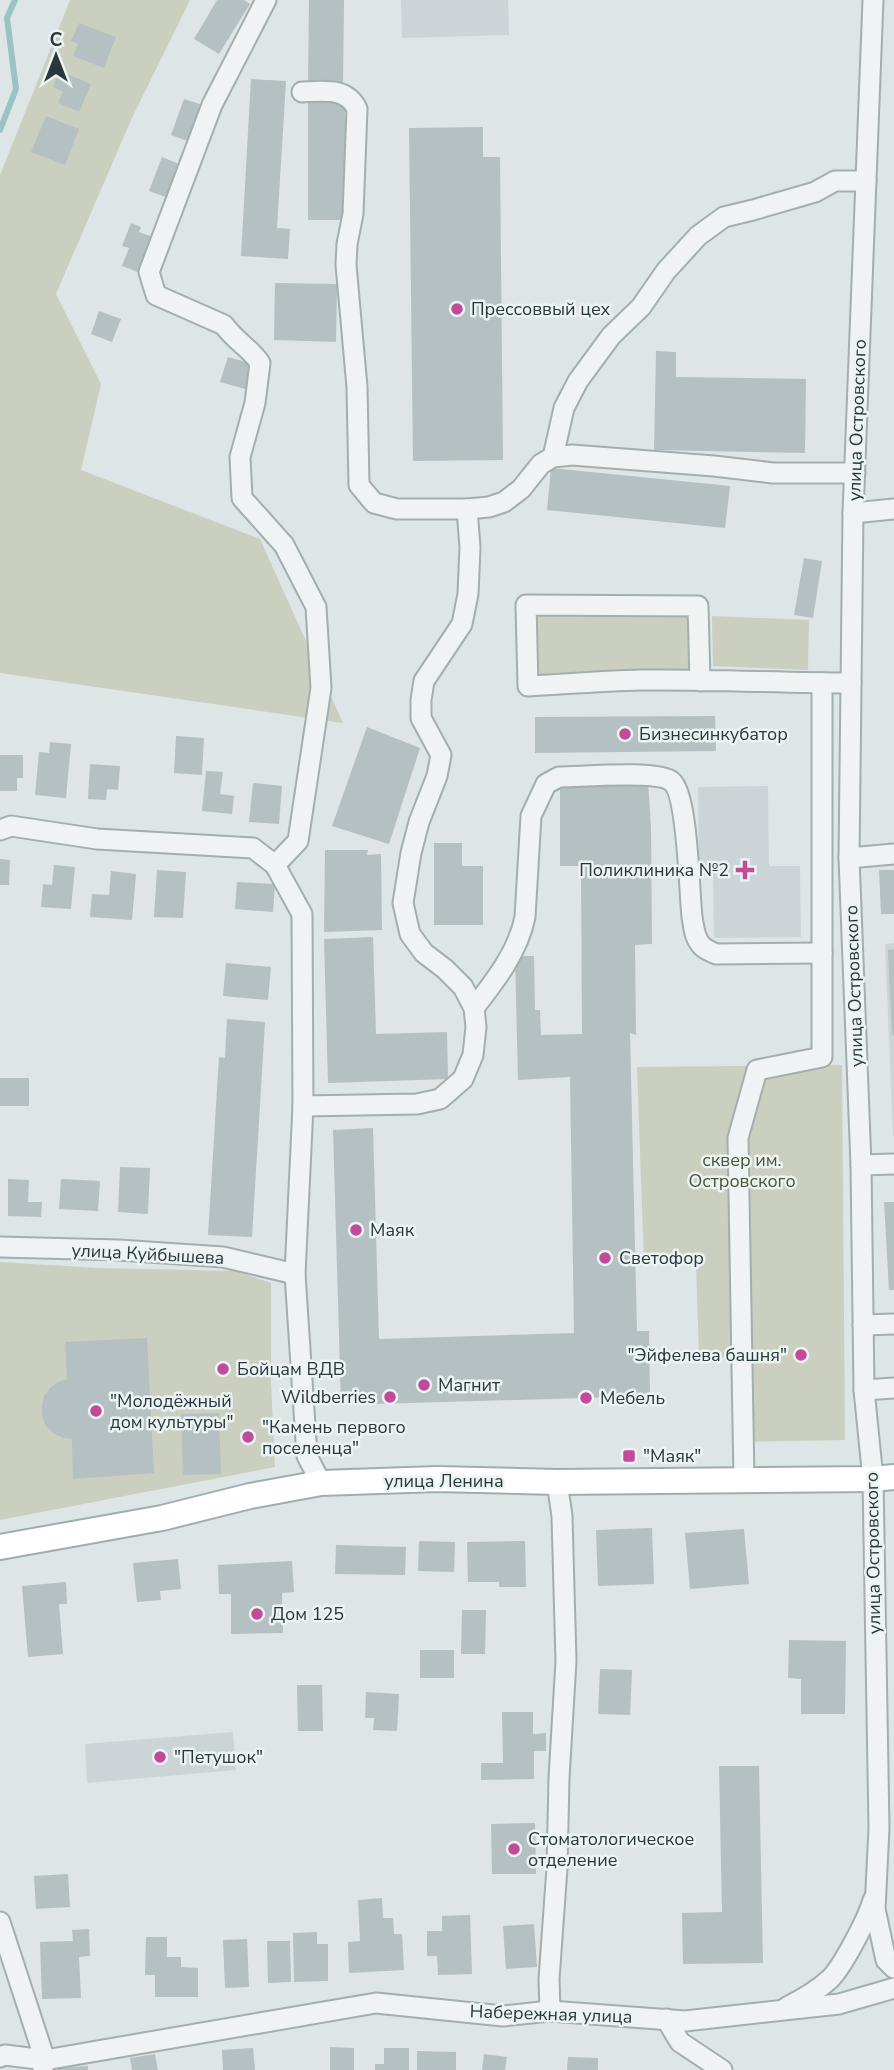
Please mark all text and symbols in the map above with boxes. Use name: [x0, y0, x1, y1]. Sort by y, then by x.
north arrow: [21, 21, 91, 91]
text: С: [50, 27, 63, 53]
place label: Прессоввый цех: [471, 297, 611, 321]
marker: Прессоввый цех: [449, 301, 465, 317]
street label: улица Островского: [842, 339, 872, 501]
place label: Бизнесинкубатор: [639, 722, 788, 746]
marker: Бизнесинкубатор: [617, 726, 633, 742]
place label: Поликлиника №2: [579, 858, 729, 882]
marker: Поликлиника №2: [735, 860, 755, 880]
street label: улица Островского: [839, 905, 869, 1067]
park label: сквер им. Островского: [688, 1148, 796, 1193]
place label: Maяк: [370, 1218, 415, 1242]
marker: Maяк: [348, 1222, 364, 1238]
street label: улица Куйбышева: [71, 1238, 225, 1270]
place label: Светофор: [619, 1246, 704, 1270]
marker: Светофор: [597, 1250, 613, 1266]
place label: "Эйфелева башня": [627, 1343, 787, 1367]
marker: "Эйфелева башня": [793, 1347, 809, 1363]
place label: Бойцам ВДВ: [237, 1357, 345, 1381]
marker: Бойцам ВДВ: [215, 1361, 231, 1377]
place label: Магнит: [438, 1373, 500, 1397]
marker: Магнит: [416, 1377, 432, 1393]
place label: Wildberries: [281, 1385, 376, 1409]
place label: Мебель: [600, 1386, 665, 1410]
place label: "Молодёжный дом культуры": [110, 1389, 234, 1434]
marker: Wildberries: [382, 1389, 398, 1405]
marker: Мебель: [578, 1390, 594, 1406]
marker: "Молодёжный дом культуры": [88, 1403, 104, 1419]
place label: "Камень первого поселенца": [262, 1415, 406, 1460]
marker: "Камень первого поселенца": [240, 1429, 256, 1445]
place label: "Маяк": [643, 1444, 701, 1468]
marker: "Маяк": [621, 1448, 637, 1464]
street label: улица Ленина: [384, 1469, 504, 1493]
street label: улица Островского: [860, 1472, 886, 1634]
place label: Дом 125: [271, 1602, 344, 1626]
marker: Дом 125: [249, 1606, 265, 1622]
place label: "Петушок": [174, 1745, 263, 1769]
marker: "Петушок": [152, 1749, 168, 1765]
place label: Стоматологическое отделение: [528, 1827, 694, 1872]
marker: Стоматологическое отделение: [506, 1841, 522, 1857]
street label: Набережная улица: [469, 1999, 633, 2029]

